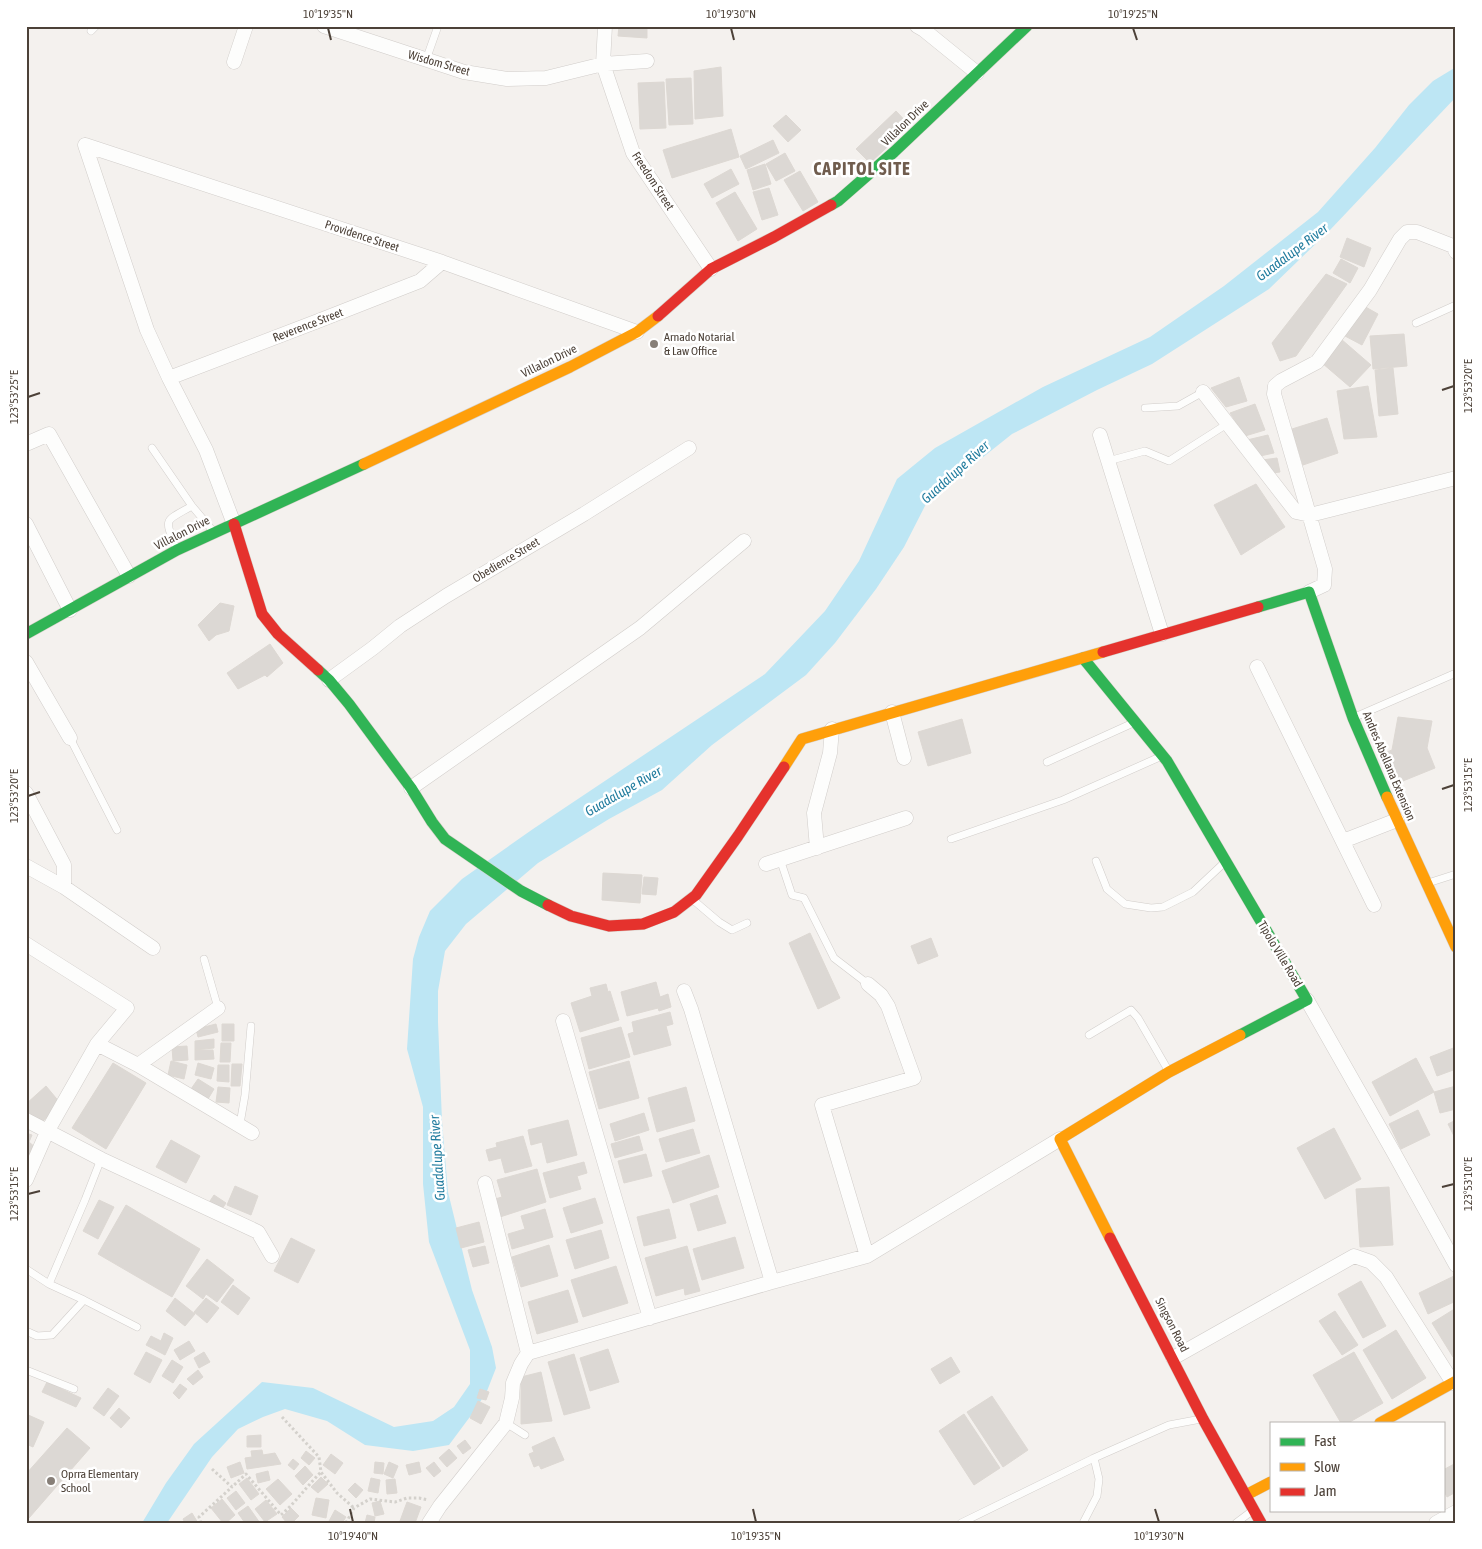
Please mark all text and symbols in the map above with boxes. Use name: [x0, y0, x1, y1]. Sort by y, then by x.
text: 10°19'35"N: [303, 7, 353, 21]
text: 10°19'30"N: [706, 7, 756, 21]
text: 10°19'25"N: [1108, 7, 1158, 21]
street label: Wisdom Street: [406, 48, 472, 79]
street label: Villalon Drive: [879, 97, 931, 149]
street label: Freedom Street: [629, 149, 677, 213]
district label: CAPITOL SITE: [813, 158, 911, 179]
street label: Providence Street: [323, 217, 402, 255]
water label: Guadalupe River: [1253, 219, 1332, 284]
street label: Reverence Street: [271, 305, 346, 345]
place label: Arnado Notarial & Law Office: [664, 330, 735, 358]
marker: Arnado Notarial & Law Office: [648, 338, 660, 350]
street label: Villalon Drive: [519, 342, 579, 380]
text: 123°53'20"E: [1461, 359, 1475, 413]
text: 123°53'25"E: [7, 370, 21, 424]
water label: Guadalupe River: [918, 437, 993, 507]
street label: Villalon Drive: [152, 513, 212, 553]
street label: Obedience Street: [470, 534, 542, 585]
street label: Andres Abellana Extension: [1360, 709, 1418, 823]
text: 123°53'15"E: [1461, 758, 1475, 812]
water label: Guadalupe River: [582, 762, 665, 819]
text: 123°53'20"E: [7, 769, 21, 823]
street label: Tipolo Ville Road: [1255, 919, 1305, 989]
water label: Guadalupe River: [426, 1114, 448, 1201]
text: 123°53'10"E: [1461, 1157, 1475, 1211]
text: 123°53'15"E: [7, 1167, 21, 1221]
street label: Singson Road: [1152, 1296, 1192, 1354]
legend: [1270, 1422, 1444, 1512]
text: Fast: [1314, 1432, 1336, 1449]
text: Slow: [1314, 1458, 1340, 1475]
place label: Oprra Elementary School: [61, 1467, 139, 1495]
marker: Oprra Elementary School: [45, 1475, 57, 1487]
text: Jam: [1314, 1482, 1337, 1499]
text: 10°19'40"N: [328, 1529, 378, 1543]
text: 10°19'35"N: [731, 1529, 781, 1543]
text: 10°19'30"N: [1134, 1529, 1184, 1543]

